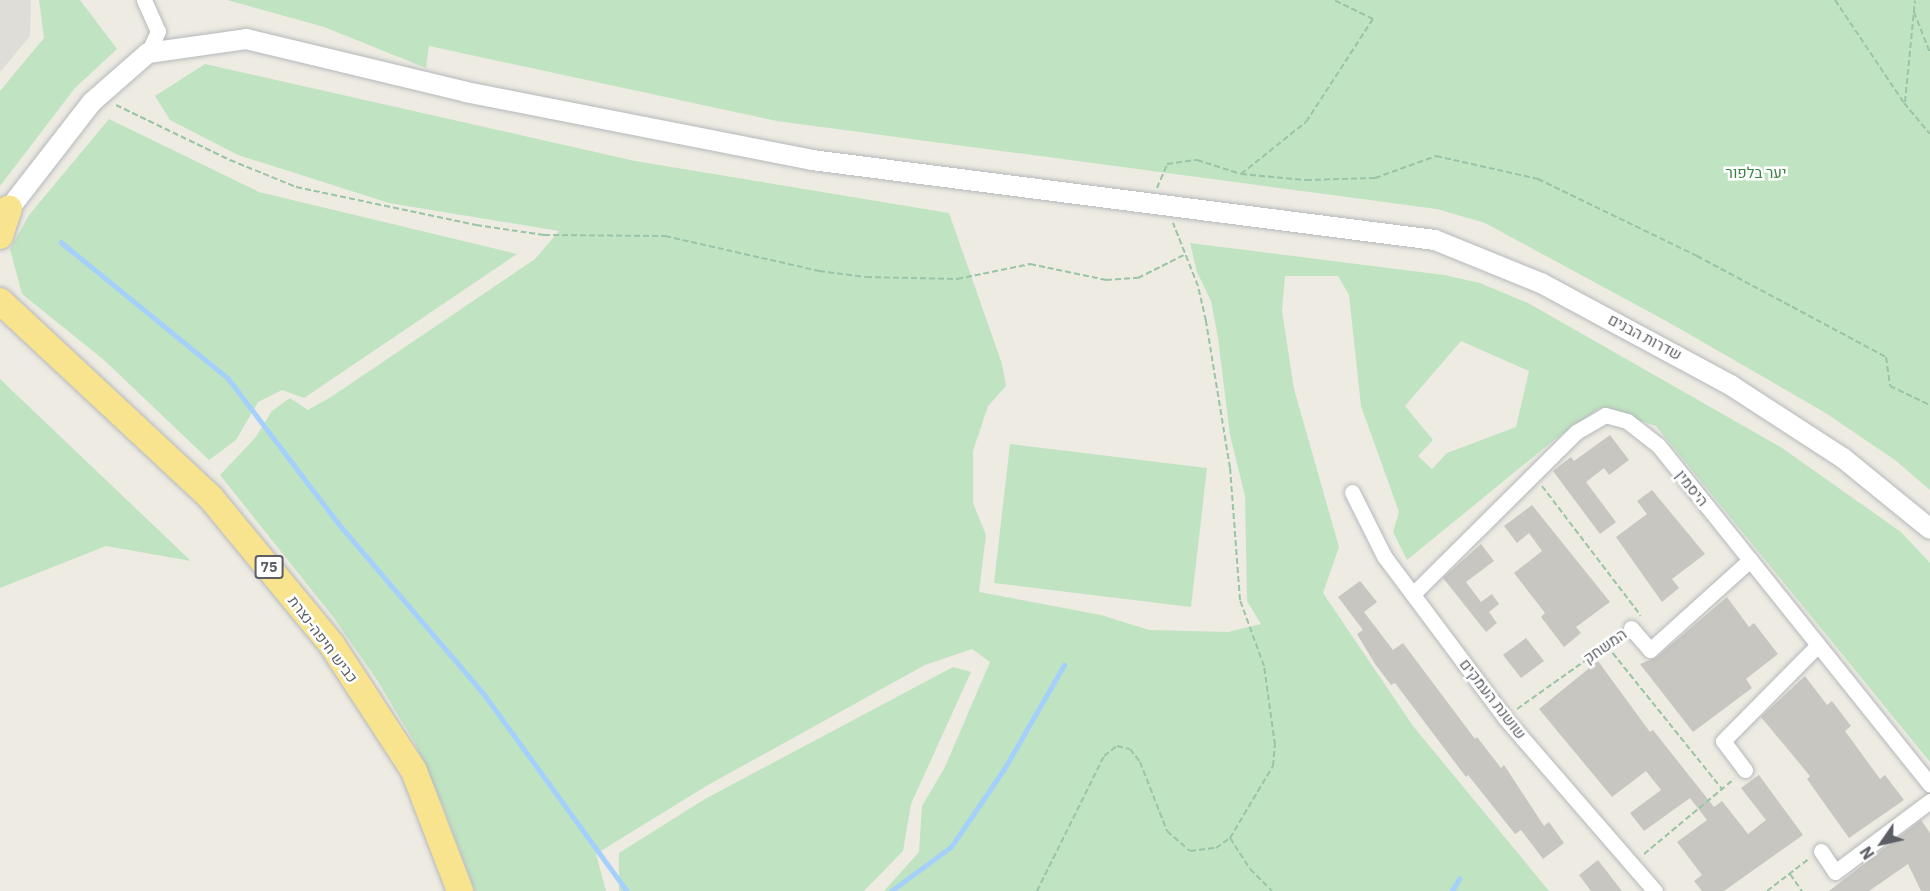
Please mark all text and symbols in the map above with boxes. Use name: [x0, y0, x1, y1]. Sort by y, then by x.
park label: יער בלפור: [1726, 164, 1786, 182]
street label: שדרות הבנים: [1605, 310, 1685, 364]
street label: היסמין: [1672, 466, 1712, 510]
road number: 75: [254, 556, 284, 578]
street label: כביש חיפה-נצרת: [284, 592, 362, 686]
street label: המשחק: [1580, 625, 1630, 667]
street label: שושנת העמקים: [1456, 655, 1530, 743]
north arrow: [1852, 813, 1912, 873]
text: N: [1856, 843, 1879, 863]

